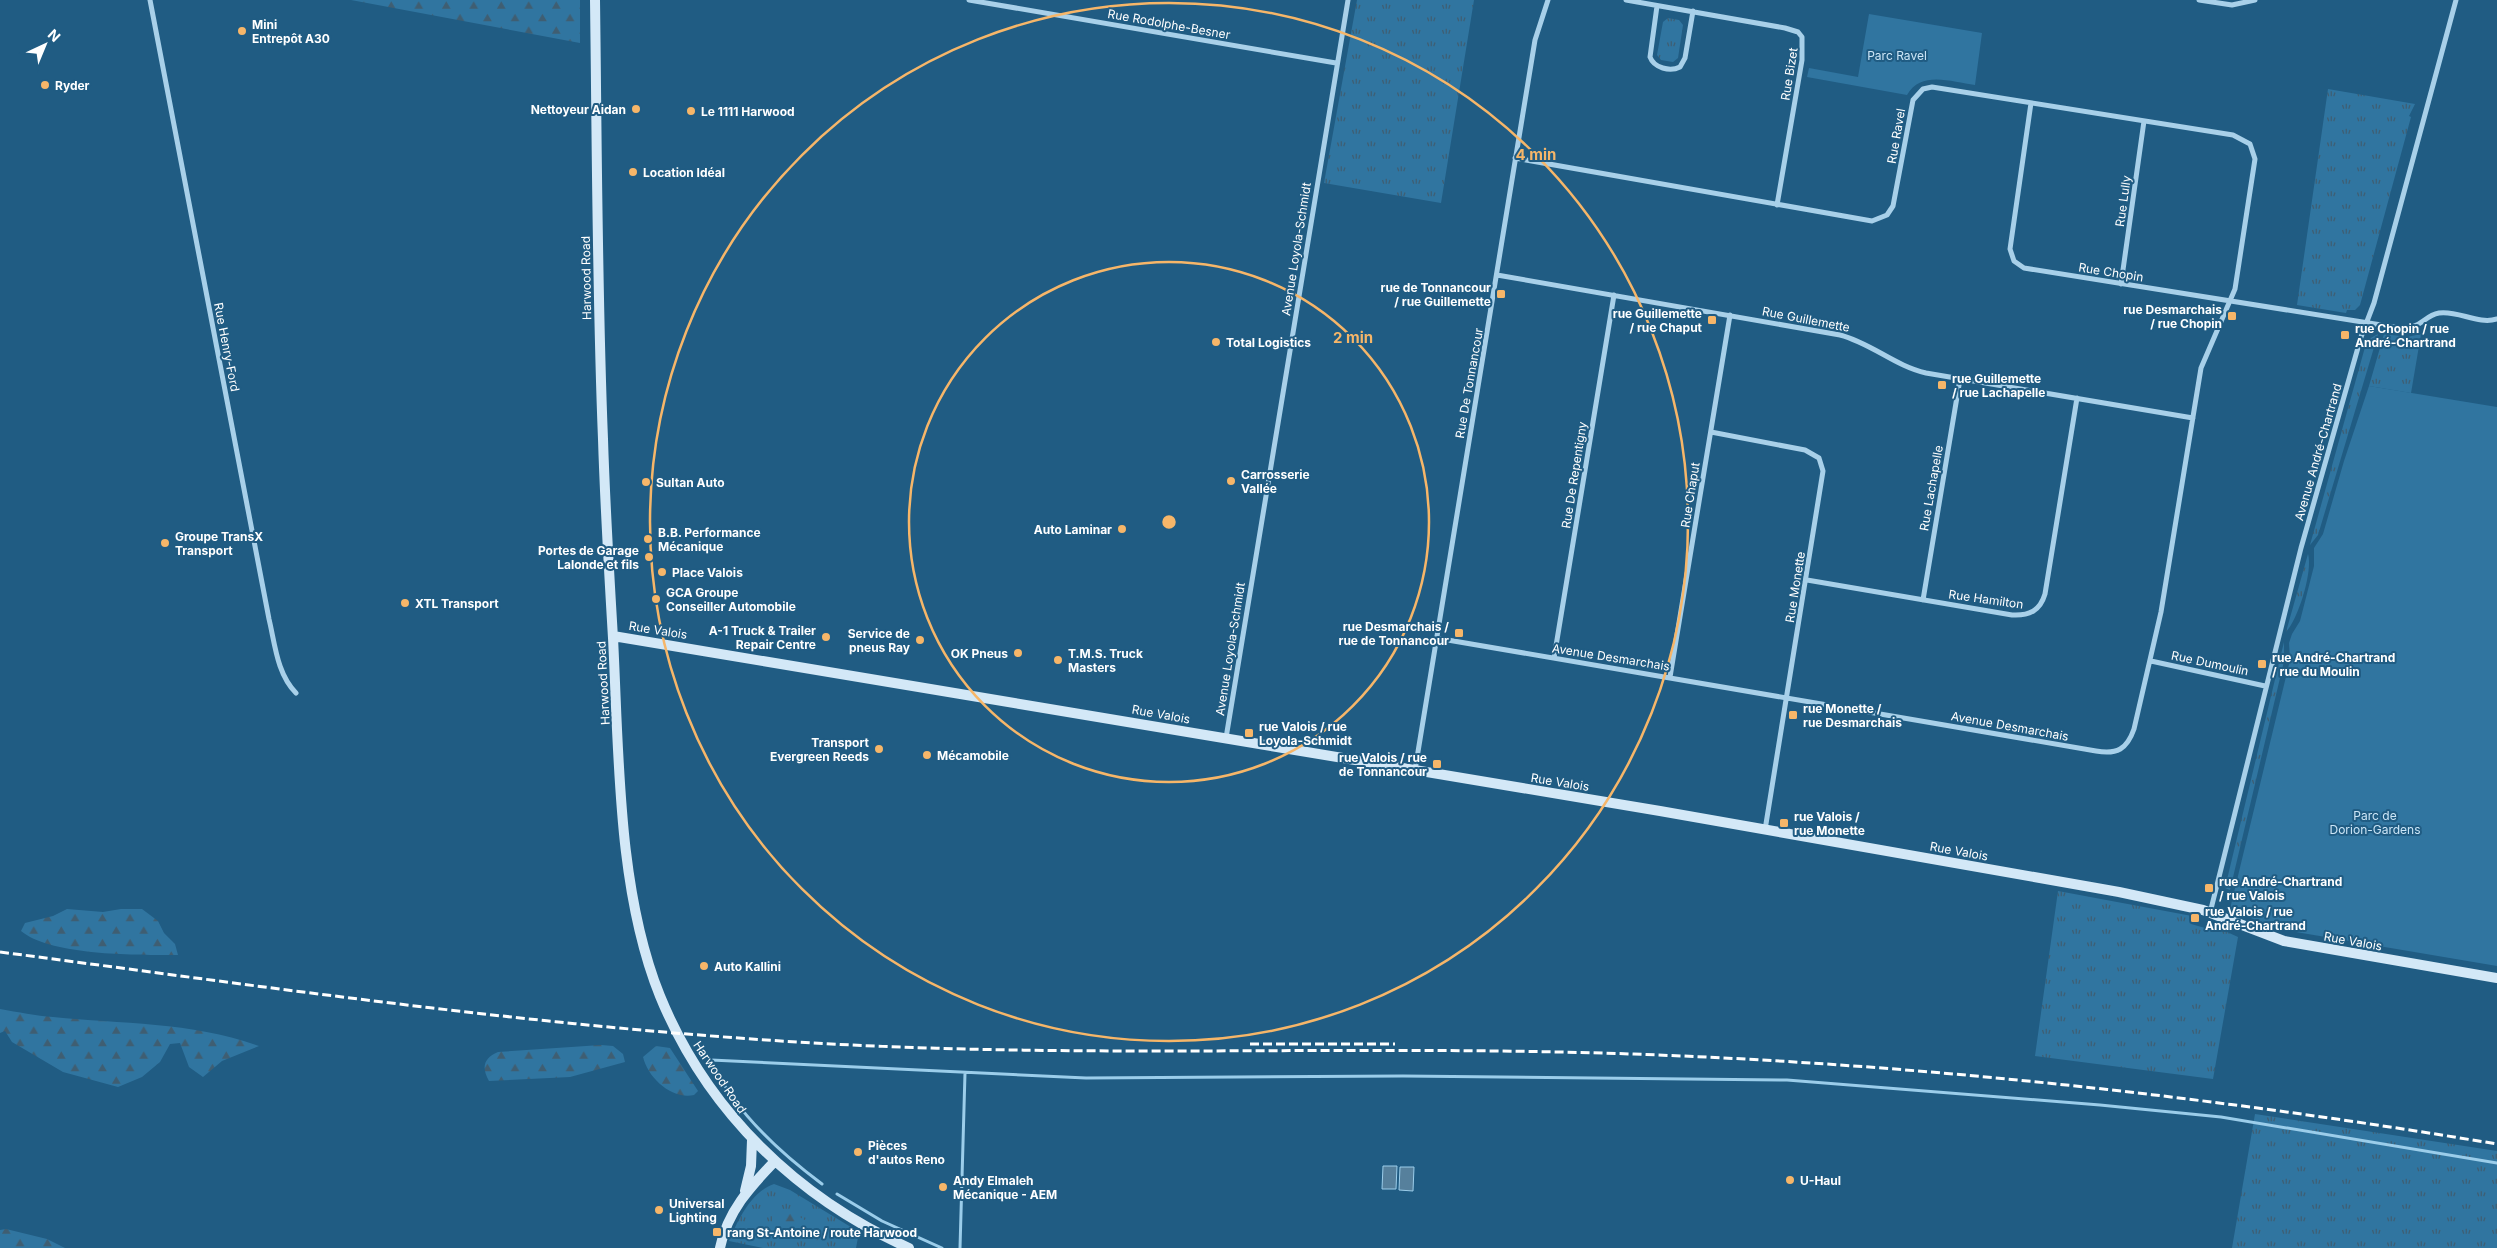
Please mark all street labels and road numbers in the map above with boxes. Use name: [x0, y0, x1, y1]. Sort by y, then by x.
street label: Rue Rodolphe-Besner: [1107, 6, 1232, 42]
street label: Rue Bizet: [1777, 46, 1801, 102]
street label: Rue Ravel: [1884, 107, 1908, 165]
street label: Rue Lully: [2112, 174, 2134, 228]
street label: Avenue Loyola-Schmidt: [1278, 181, 1314, 317]
street label: Harwood Road: [578, 236, 594, 320]
street label: Rue Chopin: [2077, 259, 2145, 285]
street label: Rue Henry-Ford: [211, 301, 243, 393]
street label: Rue Guillemette: [1761, 303, 1851, 335]
street label: Rue De Tonnancour: [1452, 326, 1486, 439]
street label: Avenue André-Chartrand: [2291, 382, 2345, 522]
street label: Rue De Repentigny: [1558, 420, 1590, 530]
street label: Rue Lachapelle: [1916, 444, 1946, 532]
street label: Rue Chaput: [1677, 461, 1703, 529]
street label: Rue Monette: [1782, 550, 1808, 624]
street label: Avenue Loyola-Schmidt: [1212, 581, 1248, 717]
street label: Rue Hamilton: [1948, 586, 2024, 612]
street label: Rue Valois: [628, 618, 688, 642]
street label: Avenue Desmarchais: [1551, 640, 1671, 674]
street label: Harwood Road: [593, 641, 613, 725]
street label: Rue Dumoulin: [2170, 647, 2250, 679]
street label: Rue Valois: [1131, 701, 1191, 727]
street label: Avenue Desmarchais: [1950, 708, 2070, 744]
street label: Rue Valois: [1530, 770, 1590, 794]
street label: Rue Valois: [1929, 838, 1989, 864]
street label: Rue Valois: [2323, 928, 2383, 954]
street label: Harwood Road: [690, 1038, 750, 1116]

